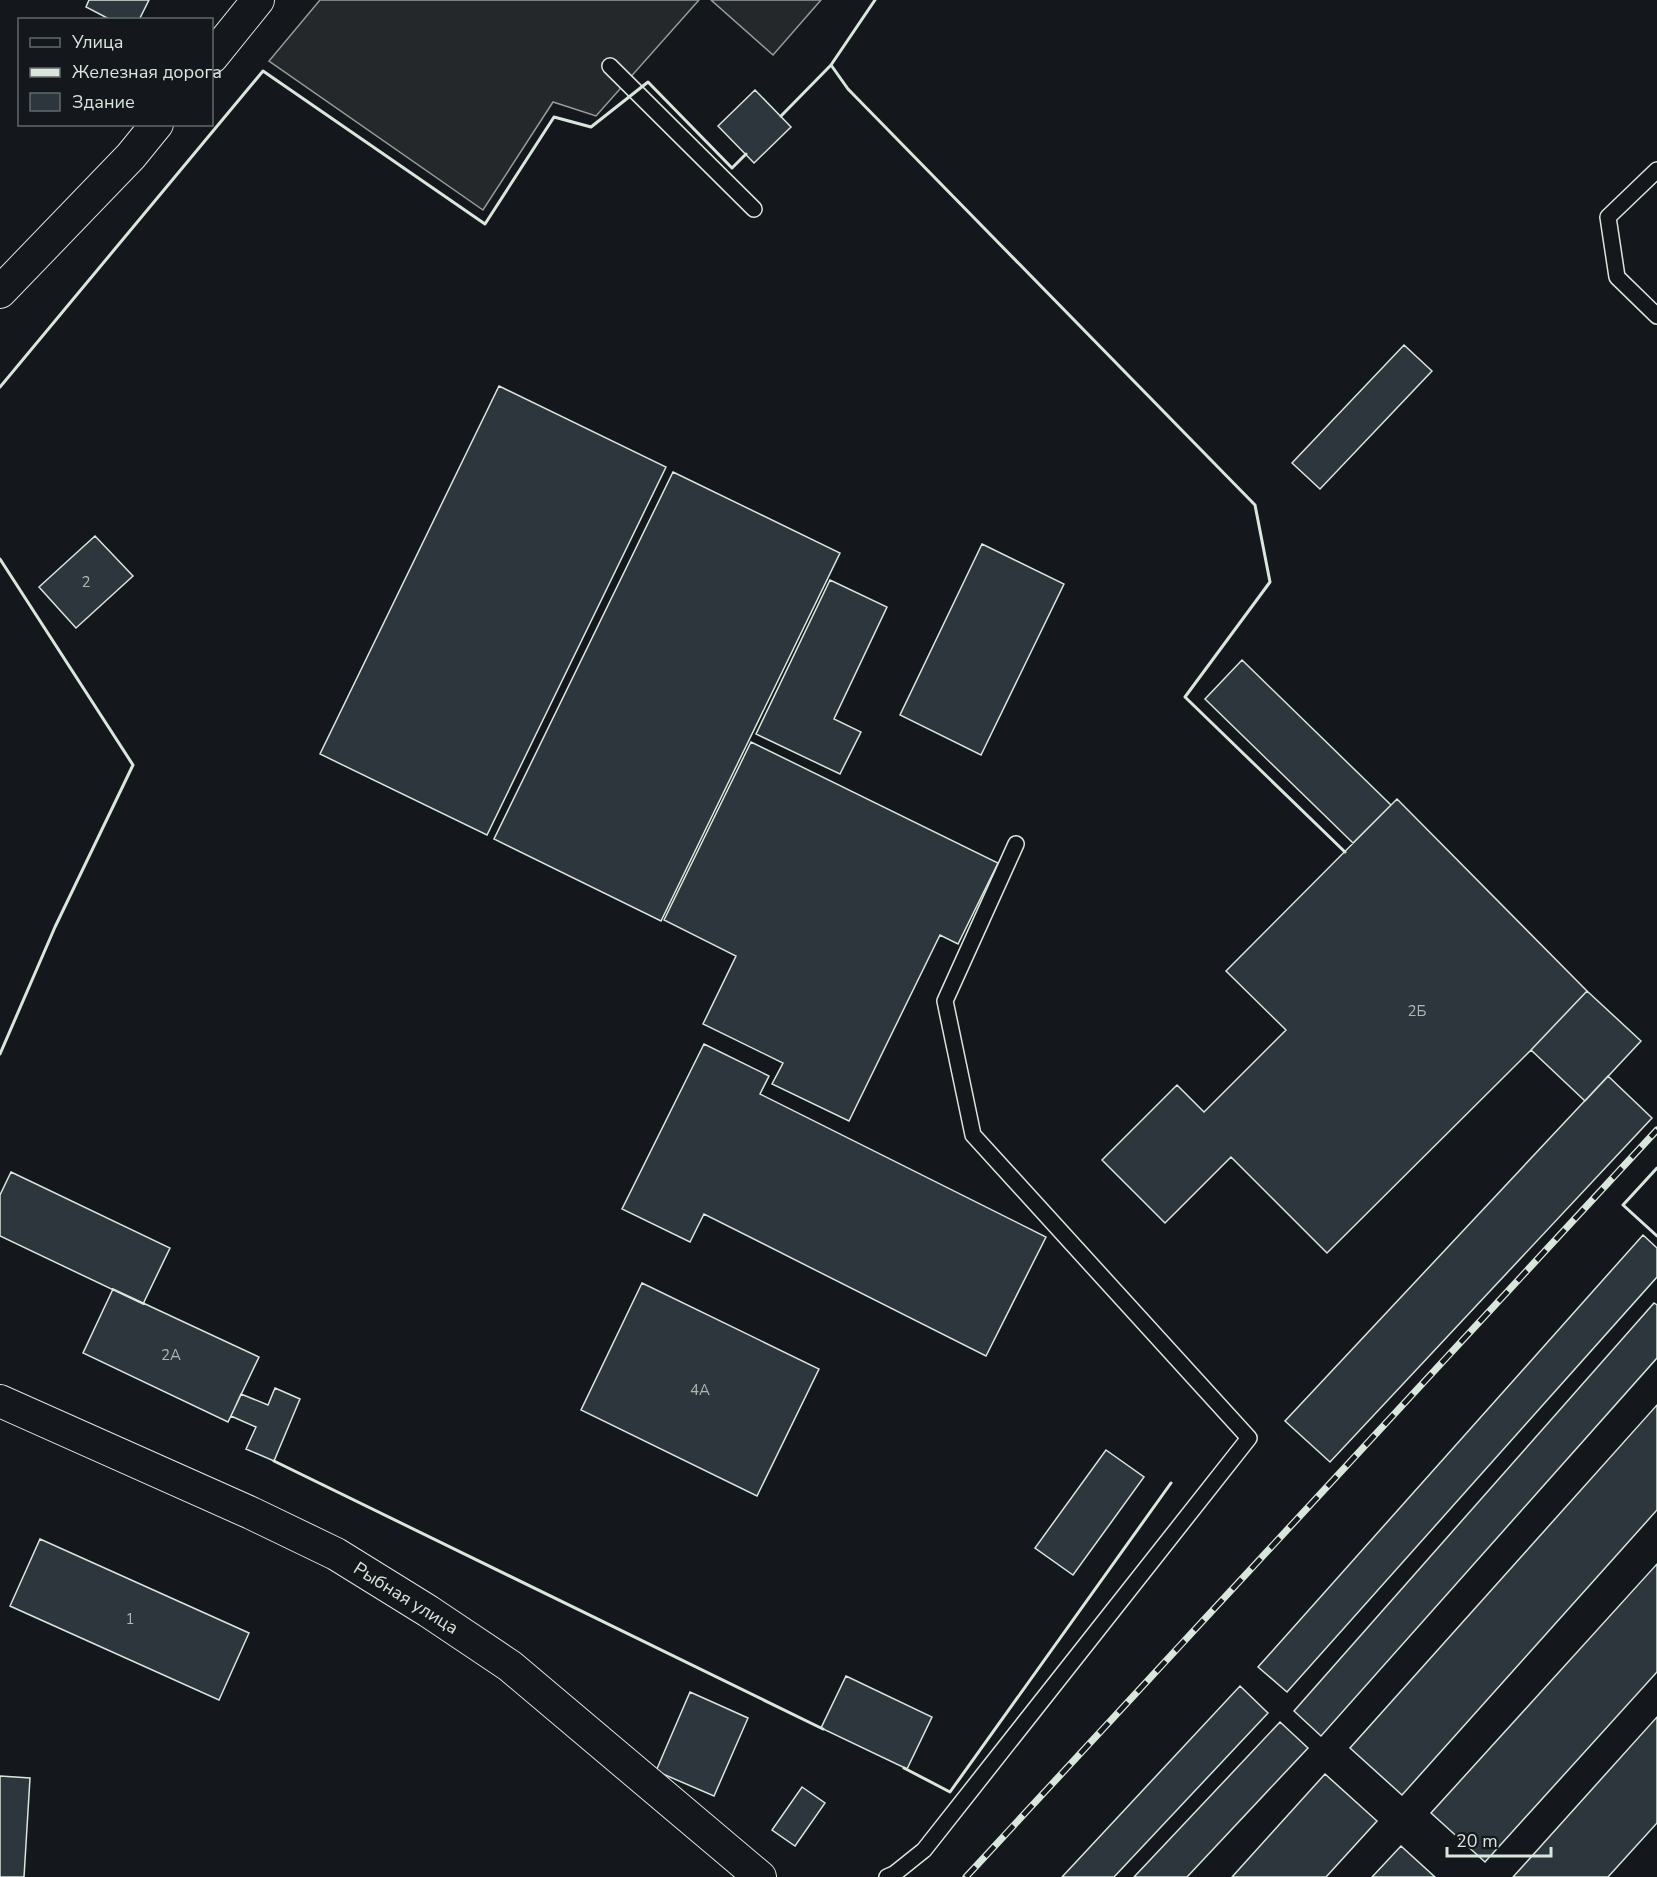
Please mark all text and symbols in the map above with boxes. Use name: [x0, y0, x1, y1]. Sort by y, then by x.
legend: [18, 18, 213, 126]
text: Улица: [71, 30, 123, 54]
text: Железная дорога: [72, 60, 222, 84]
text: Здание: [72, 90, 135, 114]
house number: 2: [81, 572, 91, 592]
house number: 2Б: [1408, 1001, 1427, 1021]
house number: 2А: [161, 1345, 181, 1365]
house number: 4А: [690, 1380, 710, 1400]
street label: Рыбная улица: [349, 1556, 463, 1640]
house number: 1: [125, 1609, 135, 1629]
scale bar: [1447, 1820, 1550, 1858]
text: 20 m: [1456, 1829, 1498, 1853]

